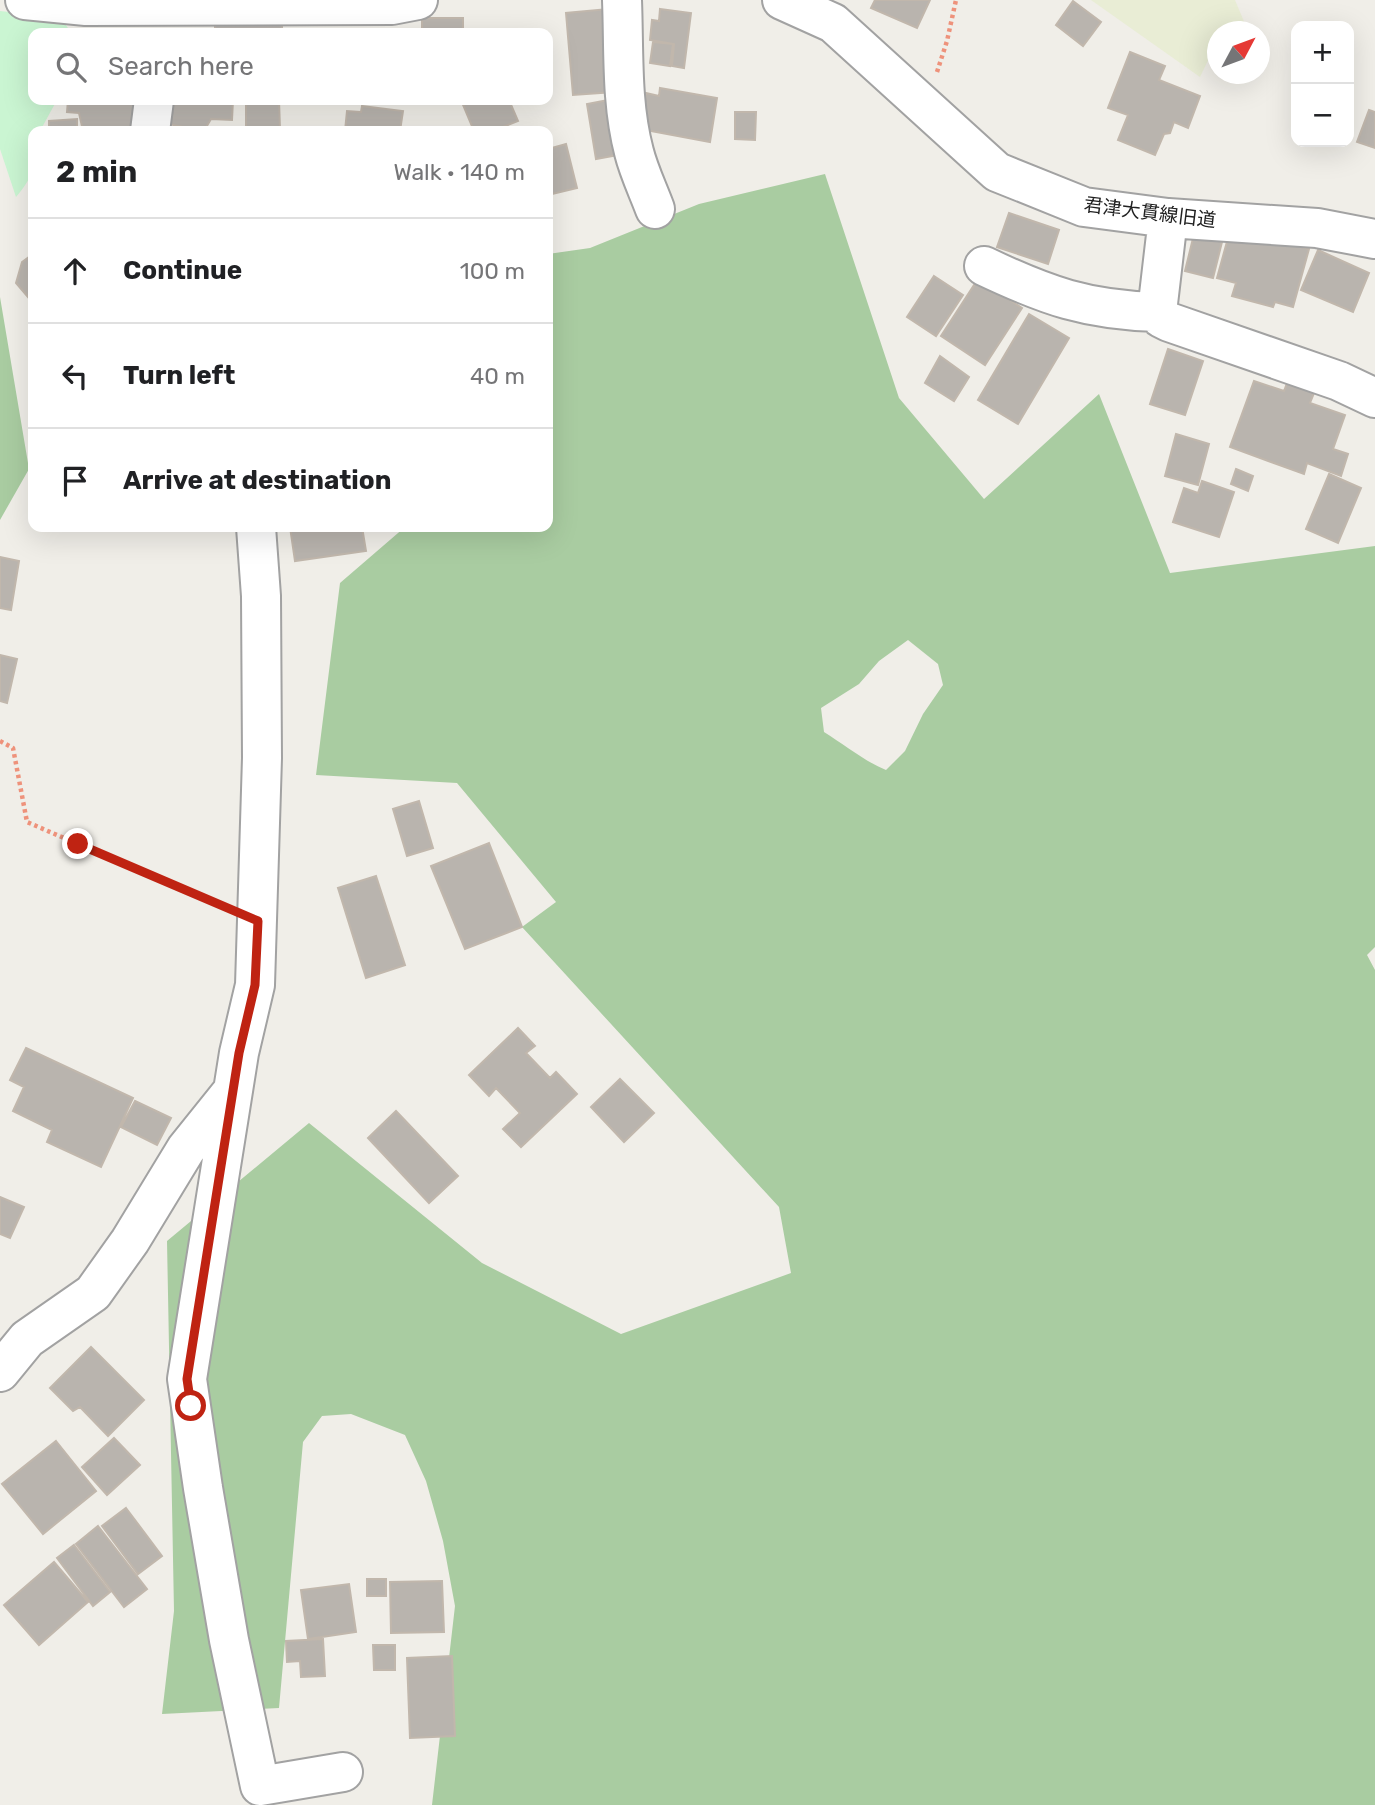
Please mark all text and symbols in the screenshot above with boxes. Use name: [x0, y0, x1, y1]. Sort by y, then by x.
north arrow: [1207, 21, 1270, 84]
map controls: [1291, 21, 1354, 147]
button: +: [1291, 21, 1354, 84]
search box: [28, 28, 553, 105]
icon: search: [52, 48, 90, 86]
text: Search here: [108, 51, 254, 82]
button: −: [1291, 84, 1354, 147]
text: 2 min: [56, 154, 137, 190]
text: Walk · 140 m: [393, 158, 525, 186]
street label: 君津大貫線旧道: [1083, 193, 1217, 232]
icon: ahead: [56, 252, 94, 290]
text: Continue: [123, 255, 242, 286]
text: 100 m: [460, 257, 525, 285]
icon: left: [56, 357, 94, 395]
text: Turn left: [123, 360, 235, 391]
text: 40 m: [470, 362, 525, 390]
icon: arrive: [56, 462, 94, 500]
text: Arrive at destination: [123, 465, 391, 496]
route end: [62, 828, 93, 859]
route start: [175, 1390, 206, 1421]

